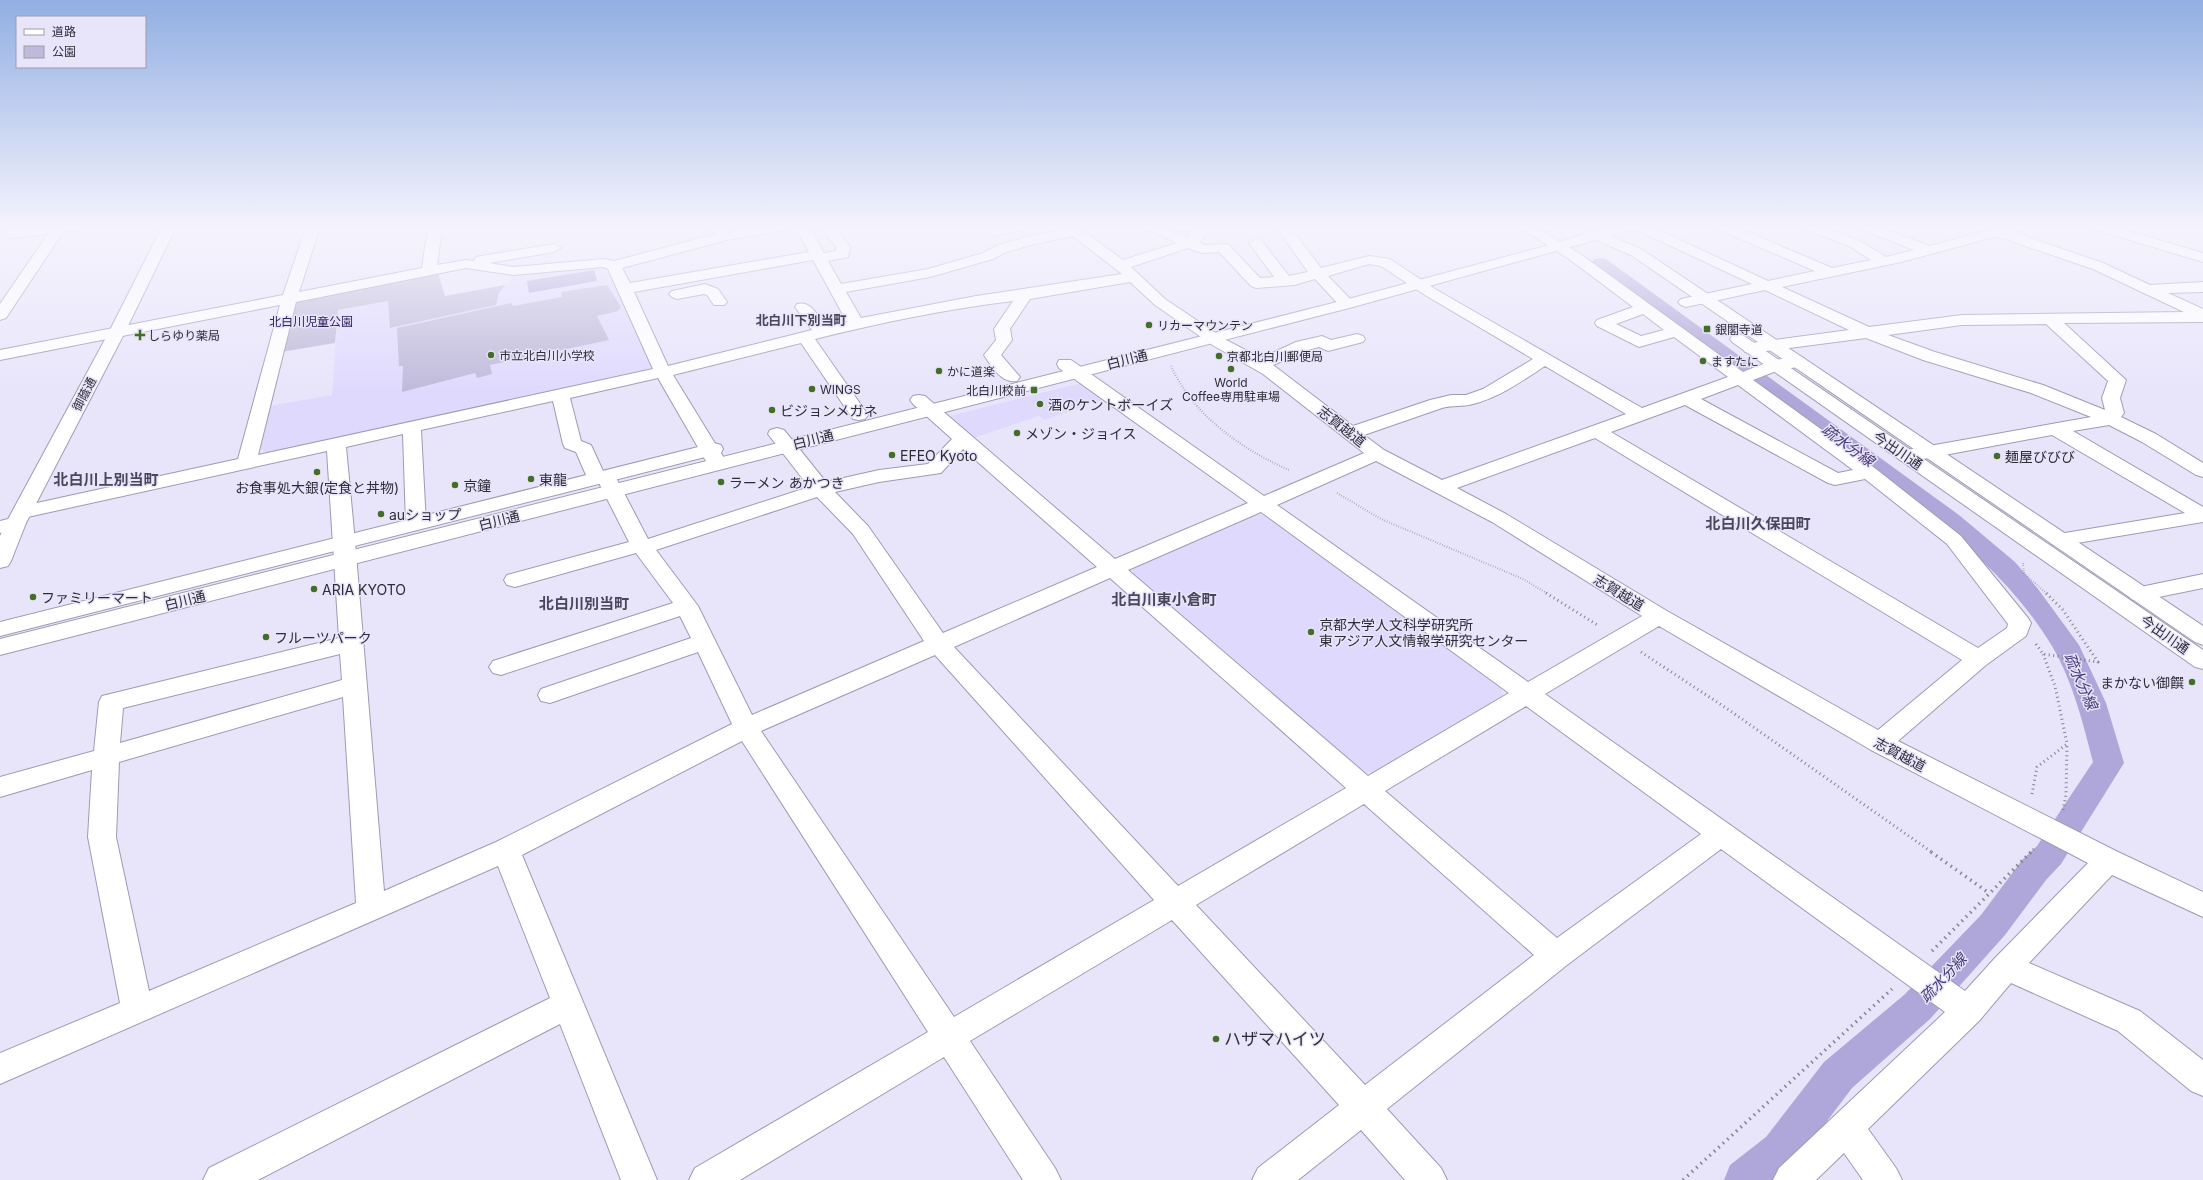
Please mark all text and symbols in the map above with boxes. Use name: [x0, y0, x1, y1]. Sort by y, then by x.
legend: [16, 16, 146, 68]
text: 道路: [52, 24, 76, 39]
text: 公園: [52, 44, 76, 59]
district label: 北白川下別当町: [755, 312, 847, 328]
park label: 北白川児童公園: [269, 314, 353, 329]
place label: リカーマウンテン: [1157, 318, 1253, 333]
marker: リカーマウンテン: [1144, 320, 1154, 330]
place label: 銀閣寺道: [1715, 322, 1763, 337]
marker: 銀閣寺道: [1702, 324, 1712, 334]
place label: しらゆり薬局: [148, 328, 220, 343]
marker: しらゆり薬局: [135, 330, 145, 340]
street label: 白川通: [1105, 346, 1149, 372]
place label: 市立北白川小学校: [499, 348, 595, 363]
place label: 京都北白川郵便局: [1227, 349, 1323, 364]
marker: 市立北白川小学校: [486, 350, 496, 360]
marker: 京都北白川郵便局: [1214, 351, 1224, 361]
place label: ますたに: [1711, 354, 1759, 369]
marker: ますたに: [1698, 356, 1708, 366]
place label: かに道楽: [947, 364, 995, 379]
marker: World Coffee専用駐車場: [1226, 364, 1236, 374]
marker: かに道楽: [934, 366, 944, 376]
street label: 御蔭通: [69, 375, 99, 413]
place label: World Coffee専用駐車場: [1182, 375, 1280, 404]
place label: WINGS: [820, 382, 861, 397]
place label: 北白川校前: [966, 383, 1026, 398]
marker: WINGS: [807, 384, 817, 394]
marker: 北白川校前: [1029, 385, 1039, 395]
place label: 酒のケントボーイズ: [1048, 396, 1173, 413]
marker: 酒のケントボーイズ: [1035, 399, 1045, 409]
place label: ビジョンメガネ: [780, 402, 878, 419]
street label: 志賀越道: [1315, 402, 1369, 450]
marker: ビジョンメガネ: [767, 405, 777, 415]
water label: 疏水分線: [1818, 420, 1879, 471]
place label: メゾン・ジョイス: [1025, 425, 1137, 442]
street label: 白川通: [791, 426, 835, 452]
street label: 今出川通: [1870, 427, 1926, 473]
marker: メゾン・ジョイス: [1012, 428, 1022, 438]
place label: EFEO Kyoto: [900, 447, 977, 464]
place label: 麺屋びびび: [2005, 448, 2075, 465]
marker: EFEO Kyoto: [887, 450, 897, 460]
marker: 麺屋びびび: [1992, 451, 2002, 461]
marker: お食事処大銀(定食と丼物): [312, 467, 322, 477]
district label: 北白川上別当町: [53, 470, 159, 489]
place label: 東龍: [539, 471, 567, 488]
marker: 東龍: [526, 474, 536, 484]
place label: ラーメン あかつき: [729, 474, 844, 491]
place label: 京鐘: [463, 477, 491, 494]
marker: ラーメン あかつき: [716, 477, 726, 487]
place label: お食事処大銀(定食と丼物): [235, 479, 399, 496]
marker: 京鐘: [450, 480, 460, 490]
place label: auショップ: [389, 506, 461, 523]
street label: 白川通: [477, 507, 521, 533]
marker: auショップ: [376, 509, 386, 519]
district label: 北白川久保田町: [1705, 514, 1811, 533]
street label: 志賀越道: [1591, 570, 1647, 614]
place label: ARIA KYOTO: [322, 581, 406, 598]
marker: ARIA KYOTO: [309, 584, 319, 594]
street label: 白川通: [163, 587, 207, 613]
place label: ファミリーマート: [41, 589, 153, 606]
district label: 北白川東小倉町: [1111, 590, 1217, 609]
marker: ファミリーマート: [28, 592, 38, 602]
district label: 北白川別当町: [539, 594, 629, 613]
street label: 今出川通: [2137, 611, 2193, 657]
place label: 京都大学人文科学研究所 東アジア人文情報学研究センター: [1319, 616, 1528, 649]
marker: 京都大学人文科学研究所 東アジア人文情報学研究センター: [1306, 627, 1316, 637]
place label: フルーツパーク: [274, 629, 372, 646]
marker: フルーツパーク: [261, 632, 271, 642]
water label: 疏水分線: [2060, 650, 2103, 714]
place label: まかない御饌: [2100, 674, 2184, 691]
marker: まかない御饌: [2187, 677, 2197, 687]
street label: 志賀越道: [1871, 733, 1929, 775]
water label: 疏水分線: [1916, 948, 1972, 1006]
place label: ハザマハイツ: [1224, 1029, 1326, 1049]
marker: ハザマハイツ: [1211, 1034, 1221, 1044]

